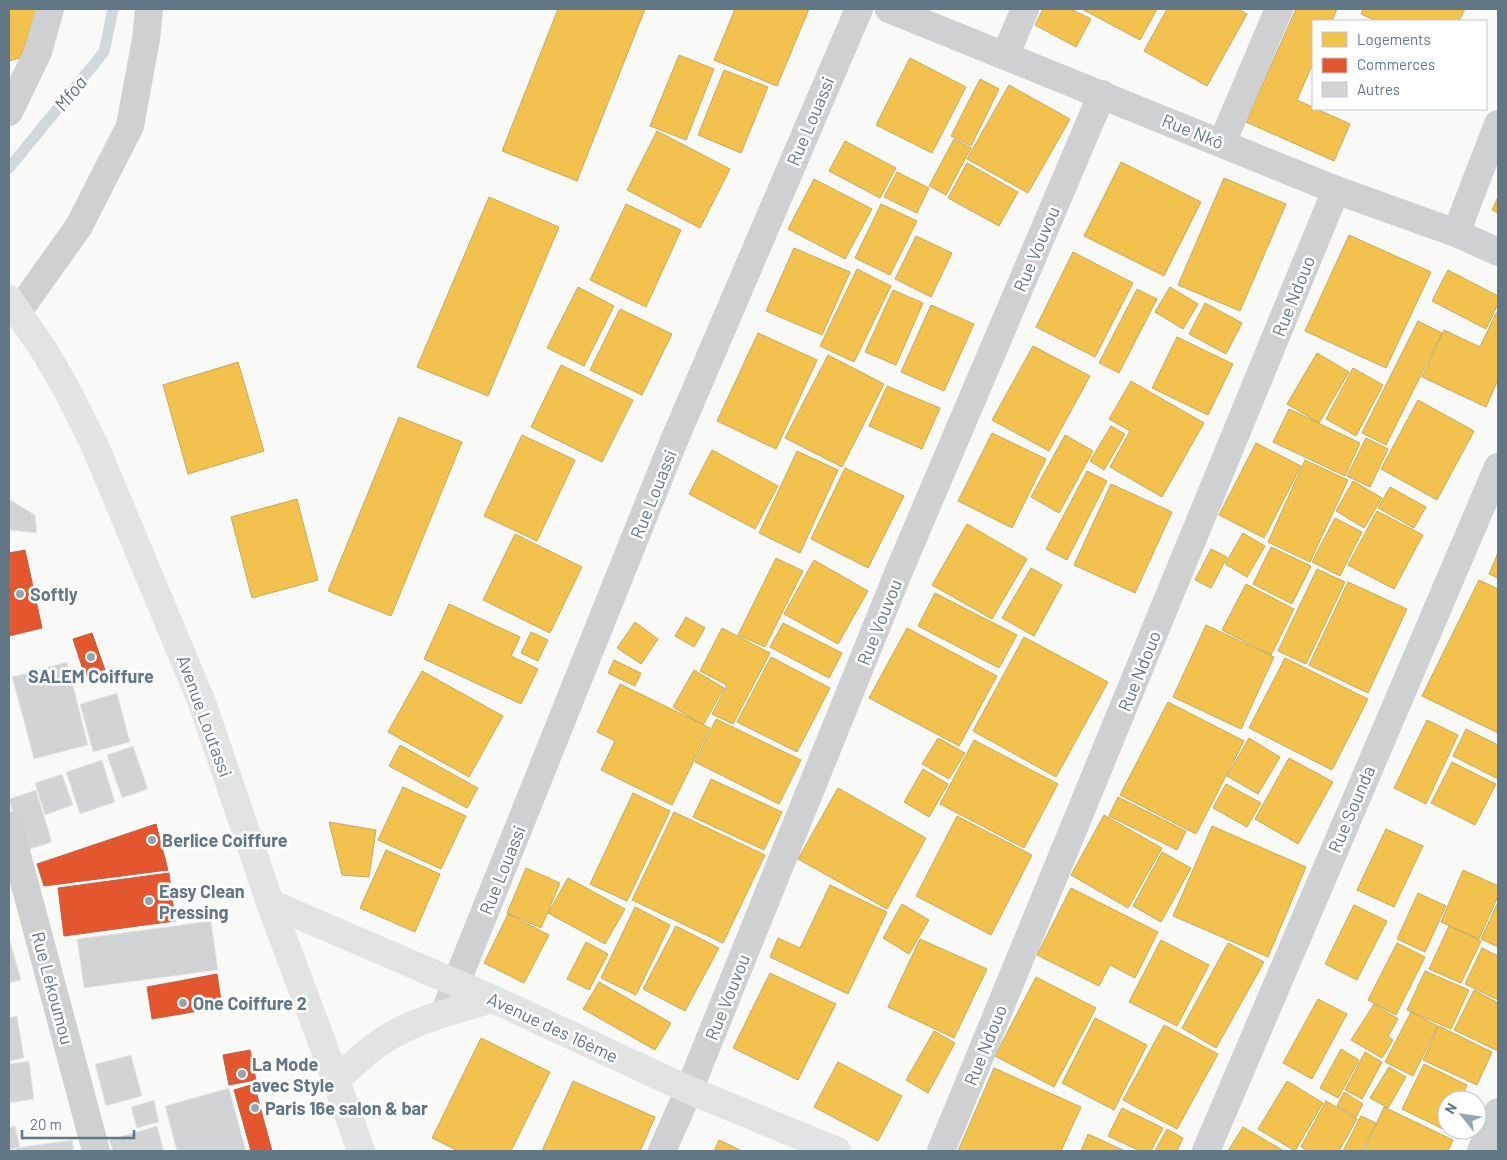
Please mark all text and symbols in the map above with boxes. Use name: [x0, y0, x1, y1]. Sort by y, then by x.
legend: [1312, 20, 1487, 110]
text: Logements: [1357, 30, 1431, 48]
text: Commerces: [1357, 55, 1435, 73]
water label: Mfoa: [49, 71, 91, 115]
street label: Rue Louassi: [781, 73, 839, 169]
text: Autres: [1357, 80, 1400, 98]
street label: Rue Nkô: [1159, 109, 1227, 153]
street label: Rue Vouvou: [1008, 203, 1064, 295]
street label: Rue Ndouo: [1267, 252, 1319, 340]
street label: Rue Louassi: [625, 446, 681, 542]
street label: Rue Vouvou: [852, 576, 906, 668]
place label: Softly: [30, 583, 78, 605]
marker: Softly: [14, 588, 26, 600]
street label: Rue Ndouo: [1113, 627, 1165, 715]
marker: SALEM Coiffure: [85, 651, 97, 663]
street label: Avenue Loutassi: [173, 652, 237, 780]
place label: SALEM Coiffure: [28, 665, 154, 687]
street label: Rue Sounda: [1323, 762, 1379, 856]
street label: Rue Louassi: [474, 822, 530, 918]
place label: Berlice Coiffure: [162, 829, 288, 851]
marker: Berlice Coiffure: [146, 834, 158, 846]
place label: Easy Clean Pressing: [159, 880, 245, 923]
marker: Easy Clean Pressing: [143, 895, 155, 907]
street label: Rue Lékoumou: [27, 929, 79, 1047]
street label: Rue Vouvou: [700, 951, 754, 1043]
street label: Avenue des 16ème: [484, 987, 622, 1067]
place label: One Coiffure 2: [193, 992, 307, 1014]
marker: One Coiffure 2: [177, 997, 189, 1009]
street label: Rue Ndouo: [959, 1001, 1011, 1089]
place label: La Mode avec Style: [252, 1053, 334, 1096]
marker: La Mode avec Style: [236, 1068, 248, 1080]
north arrow: [1437, 1090, 1487, 1140]
place label: Paris 16e salon & bar: [265, 1097, 428, 1119]
text: N: [1441, 1100, 1460, 1117]
marker: Paris 16e salon & bar: [249, 1102, 261, 1114]
scale bar: [22, 1108, 135, 1140]
text: 20 m: [30, 1115, 62, 1133]

